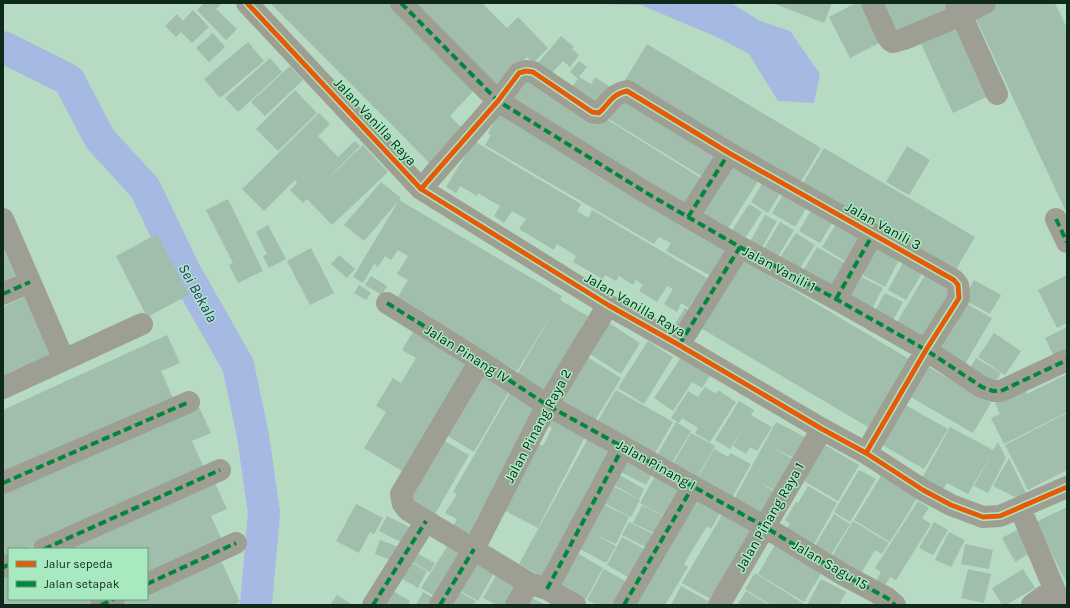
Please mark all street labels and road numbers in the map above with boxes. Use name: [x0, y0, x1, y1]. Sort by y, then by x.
street label: Jalan Vanilla Raya: [330, 75, 420, 169]
street label: Jalan Vanili 3: [842, 198, 924, 254]
street label: Jalan Vanili 1: [739, 243, 819, 295]
street label: Jalan Vanilla Raya: [581, 269, 689, 341]
street label: Jalan Pinang IV: [422, 321, 512, 387]
street label: Jalan Pinang Raya 2: [501, 366, 575, 486]
street label: Jalan Pinang I: [613, 436, 699, 494]
street label: Jalan Pinang Raya 1: [732, 460, 808, 574]
street label: Jalan Sagu 15: [789, 536, 871, 594]

